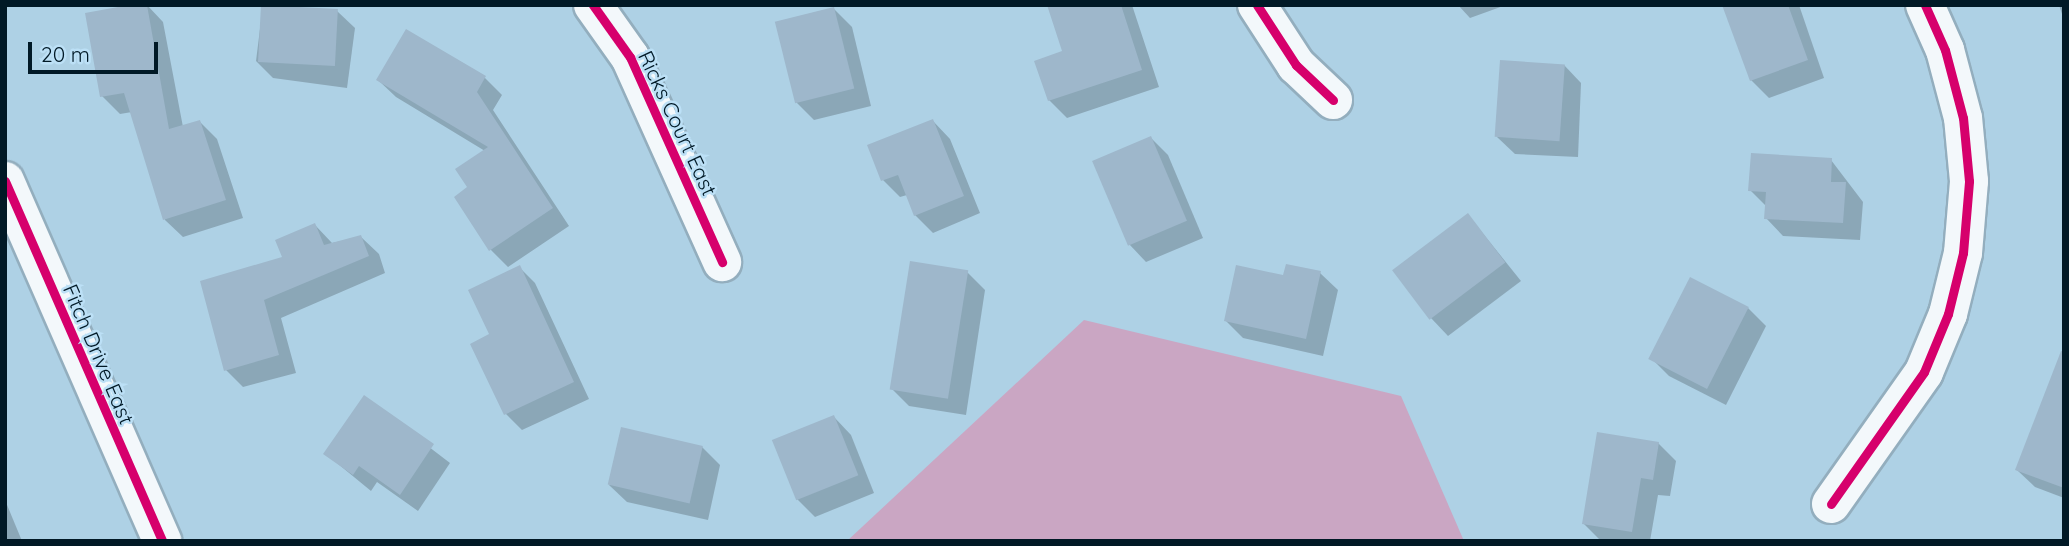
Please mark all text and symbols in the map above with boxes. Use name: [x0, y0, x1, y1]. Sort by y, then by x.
scale bar: [32, 28, 161, 72]
text: 20 m: [41, 41, 90, 67]
street label: Ricks Court East: [633, 47, 723, 199]
street label: Fitch Drive East: [58, 280, 140, 428]

